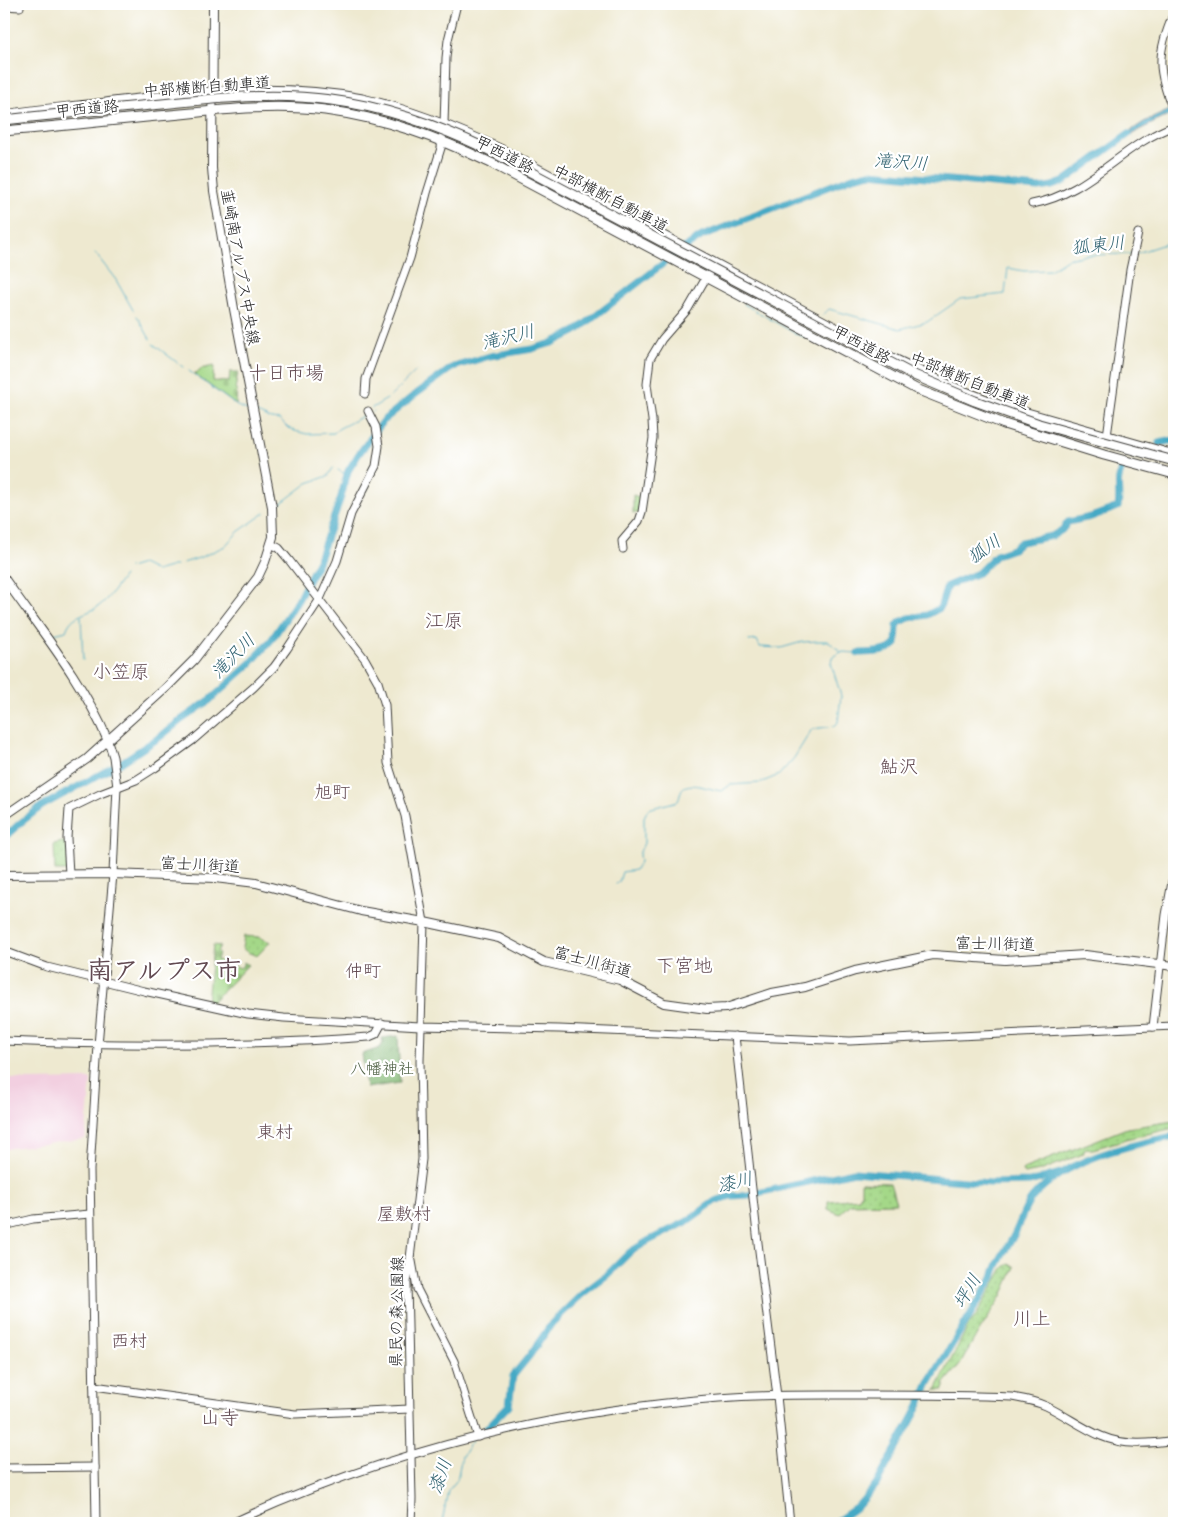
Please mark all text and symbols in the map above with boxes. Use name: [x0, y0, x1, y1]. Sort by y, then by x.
street label: 中部横断自動車道: [142, 71, 272, 104]
street label: 甲西道路: [54, 94, 120, 125]
street label: 甲西道路: [470, 130, 539, 181]
water label: 滝沢川: [873, 147, 929, 180]
street label: 中部横断自動車道: [548, 158, 673, 240]
street label: 韮崎南アルプス中央線: [213, 187, 266, 347]
water label: 狐東川: [1070, 229, 1127, 264]
water label: 滝沢川: [479, 318, 538, 359]
street label: 甲西道路: [827, 319, 895, 371]
street label: 中部横断自動車道: [905, 346, 1033, 417]
district label: 十日市場: [248, 359, 324, 389]
water label: 狐川: [962, 528, 1008, 572]
district label: 江原: [425, 607, 463, 637]
water label: 滝沢川: [205, 628, 263, 687]
district label: 小笠原: [92, 658, 150, 688]
district label: 鮎沢: [880, 753, 918, 783]
district label: 旭町: [314, 779, 350, 808]
street label: 富士川街道: [159, 851, 241, 880]
street label: 富士川街道: [955, 931, 1035, 958]
street label: 富士川街道: [551, 940, 634, 985]
district label: 南アルプス市: [87, 951, 241, 993]
district label: 下宮地: [655, 952, 713, 982]
district label: 仲町: [345, 958, 381, 987]
park label: 八幡神社: [350, 1057, 414, 1082]
district label: 東村: [257, 1119, 293, 1148]
water label: 漆川: [715, 1165, 756, 1202]
district label: 屋敷村: [377, 1201, 431, 1230]
street label: 県民の森公園線: [384, 1256, 411, 1368]
water label: 坪川: [947, 1269, 990, 1315]
district label: 川上: [1013, 1305, 1051, 1335]
district label: 西村: [111, 1328, 147, 1357]
district label: 山寺: [201, 1404, 239, 1434]
water label: 漆川: [422, 1455, 461, 1498]

